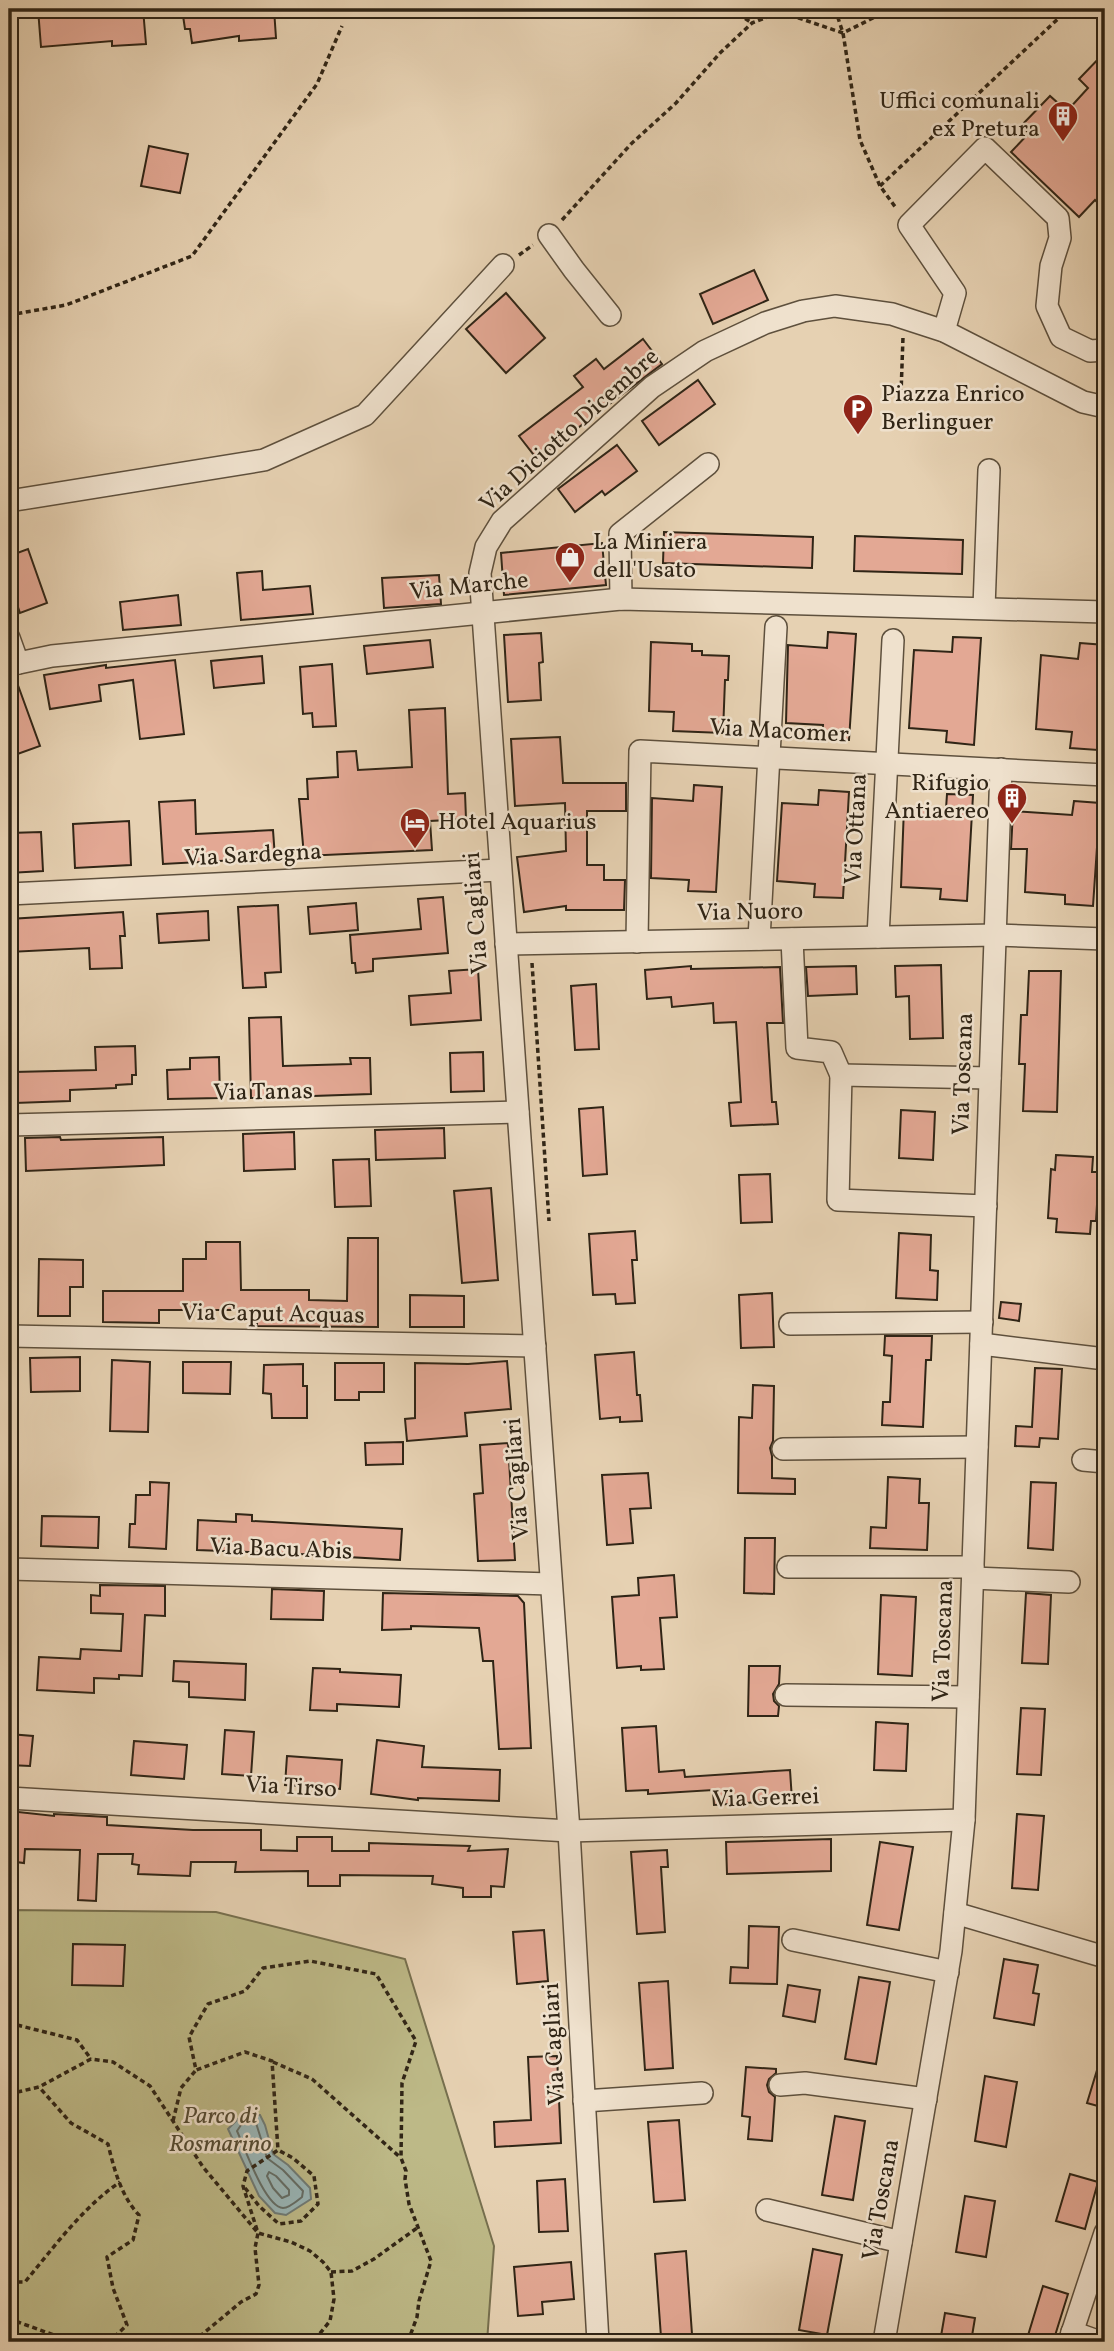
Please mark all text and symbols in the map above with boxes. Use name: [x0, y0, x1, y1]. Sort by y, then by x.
place label: Uffici comunali ex Pretura: [879, 85, 1040, 147]
building icon: Uffici comunali ex Pretura: [1046, 99, 1080, 143]
street label: Via Diciotto Dicembre: [473, 341, 667, 521]
place label: Piazza Enrico Berlinguer: [881, 378, 1024, 440]
parking icon: Piazza Enrico Berlinguer: [841, 392, 875, 436]
place label: La Miniera dell'Usato: [593, 526, 708, 588]
shop icon: La Miniera dell'Usato: [553, 540, 587, 584]
street label: Via Marche: [408, 564, 530, 610]
street label: Via Macomer: [708, 711, 850, 753]
place label: Rifugio Antiaereo: [885, 767, 989, 829]
street label: Via Ottana: [837, 772, 877, 886]
building icon: Rifugio Antiaereo: [995, 781, 1029, 825]
hotel icon: Hotel Aquarius: [398, 806, 432, 850]
place label: Hotel Aquarius: [438, 806, 596, 840]
street label: Via Sardegna: [183, 835, 323, 877]
street label: Via Cagliari: [456, 851, 498, 975]
street label: Via Nuoro: [697, 895, 803, 931]
street label: Via Toscana: [945, 1012, 983, 1136]
street label: Via Tanas: [213, 1075, 313, 1111]
street label: Via Caput Acquas: [181, 1296, 365, 1334]
street label: Via Cagliari: [497, 1417, 539, 1541]
street label: Via Bacu Abis: [209, 1531, 353, 1569]
street label: Via Toscana: [925, 1579, 963, 1703]
street label: Via Tirso: [244, 1769, 338, 1807]
street label: Via Gerrei: [712, 1780, 820, 1818]
street label: Via Cagliari: [535, 1982, 575, 2106]
park label: Parco di Rosmarino: [169, 2100, 271, 2162]
street label: Via Toscana: [855, 2137, 909, 2263]

